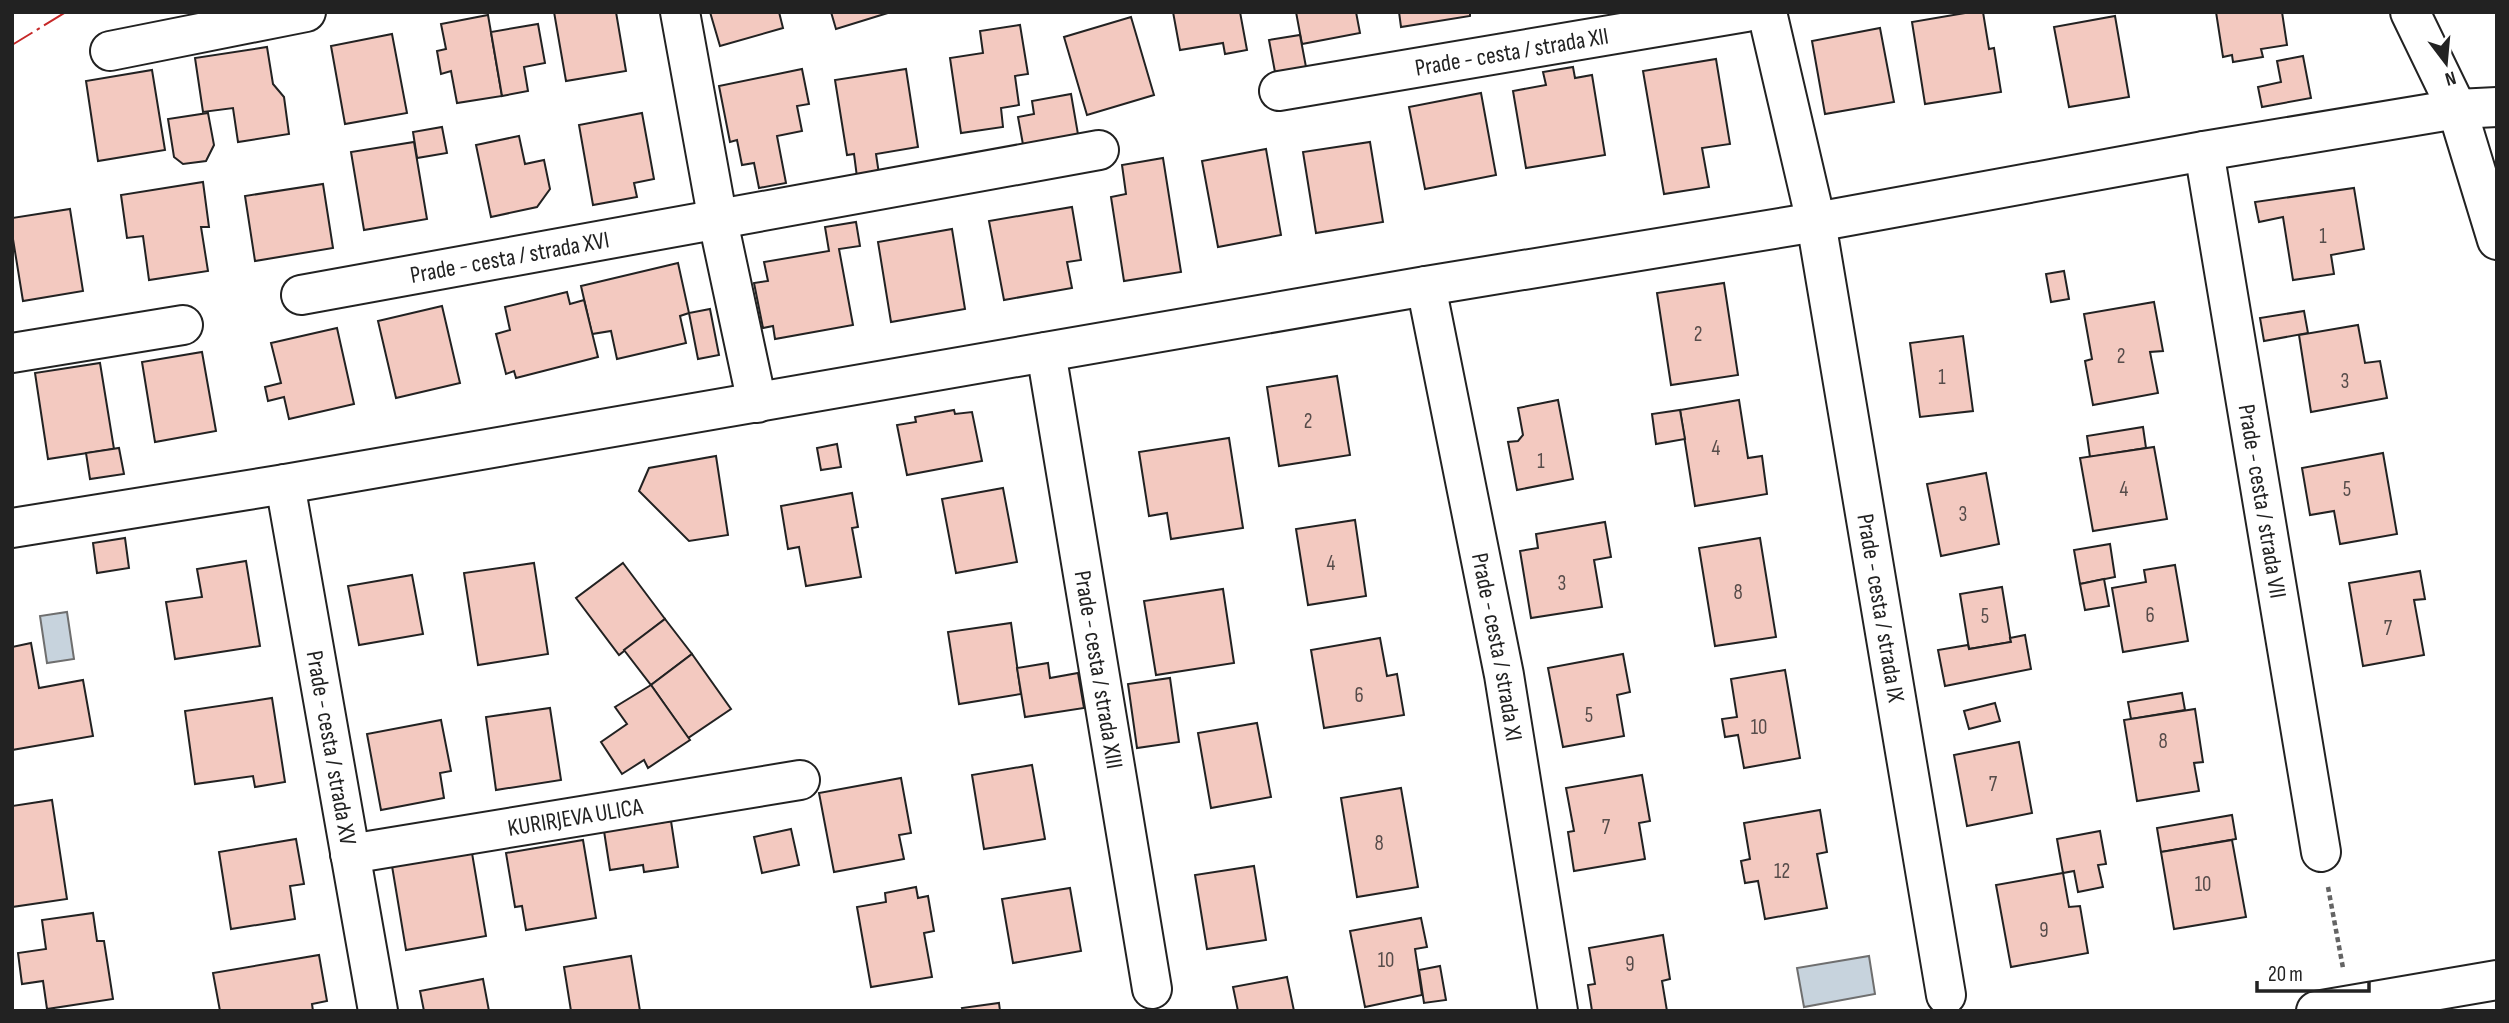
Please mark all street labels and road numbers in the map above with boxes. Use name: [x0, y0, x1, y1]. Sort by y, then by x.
street label: Prade - cesta / strada XII: [1413, 21, 1611, 82]
street label: Prade - cesta / strada XVI: [408, 225, 611, 289]
street label: Prade - cesta / strada VII: [2232, 402, 2293, 600]
street label: Prade - cesta / strada IX: [1851, 511, 1911, 705]
street label: Prade - cesta / strada XI: [1465, 550, 1529, 743]
street label: Prade - cesta / strada XIII: [1068, 568, 1130, 771]
street label: Prade - cesta / strada XV: [300, 648, 363, 848]
street label: KURIRJEVA ULICA: [505, 792, 645, 842]

